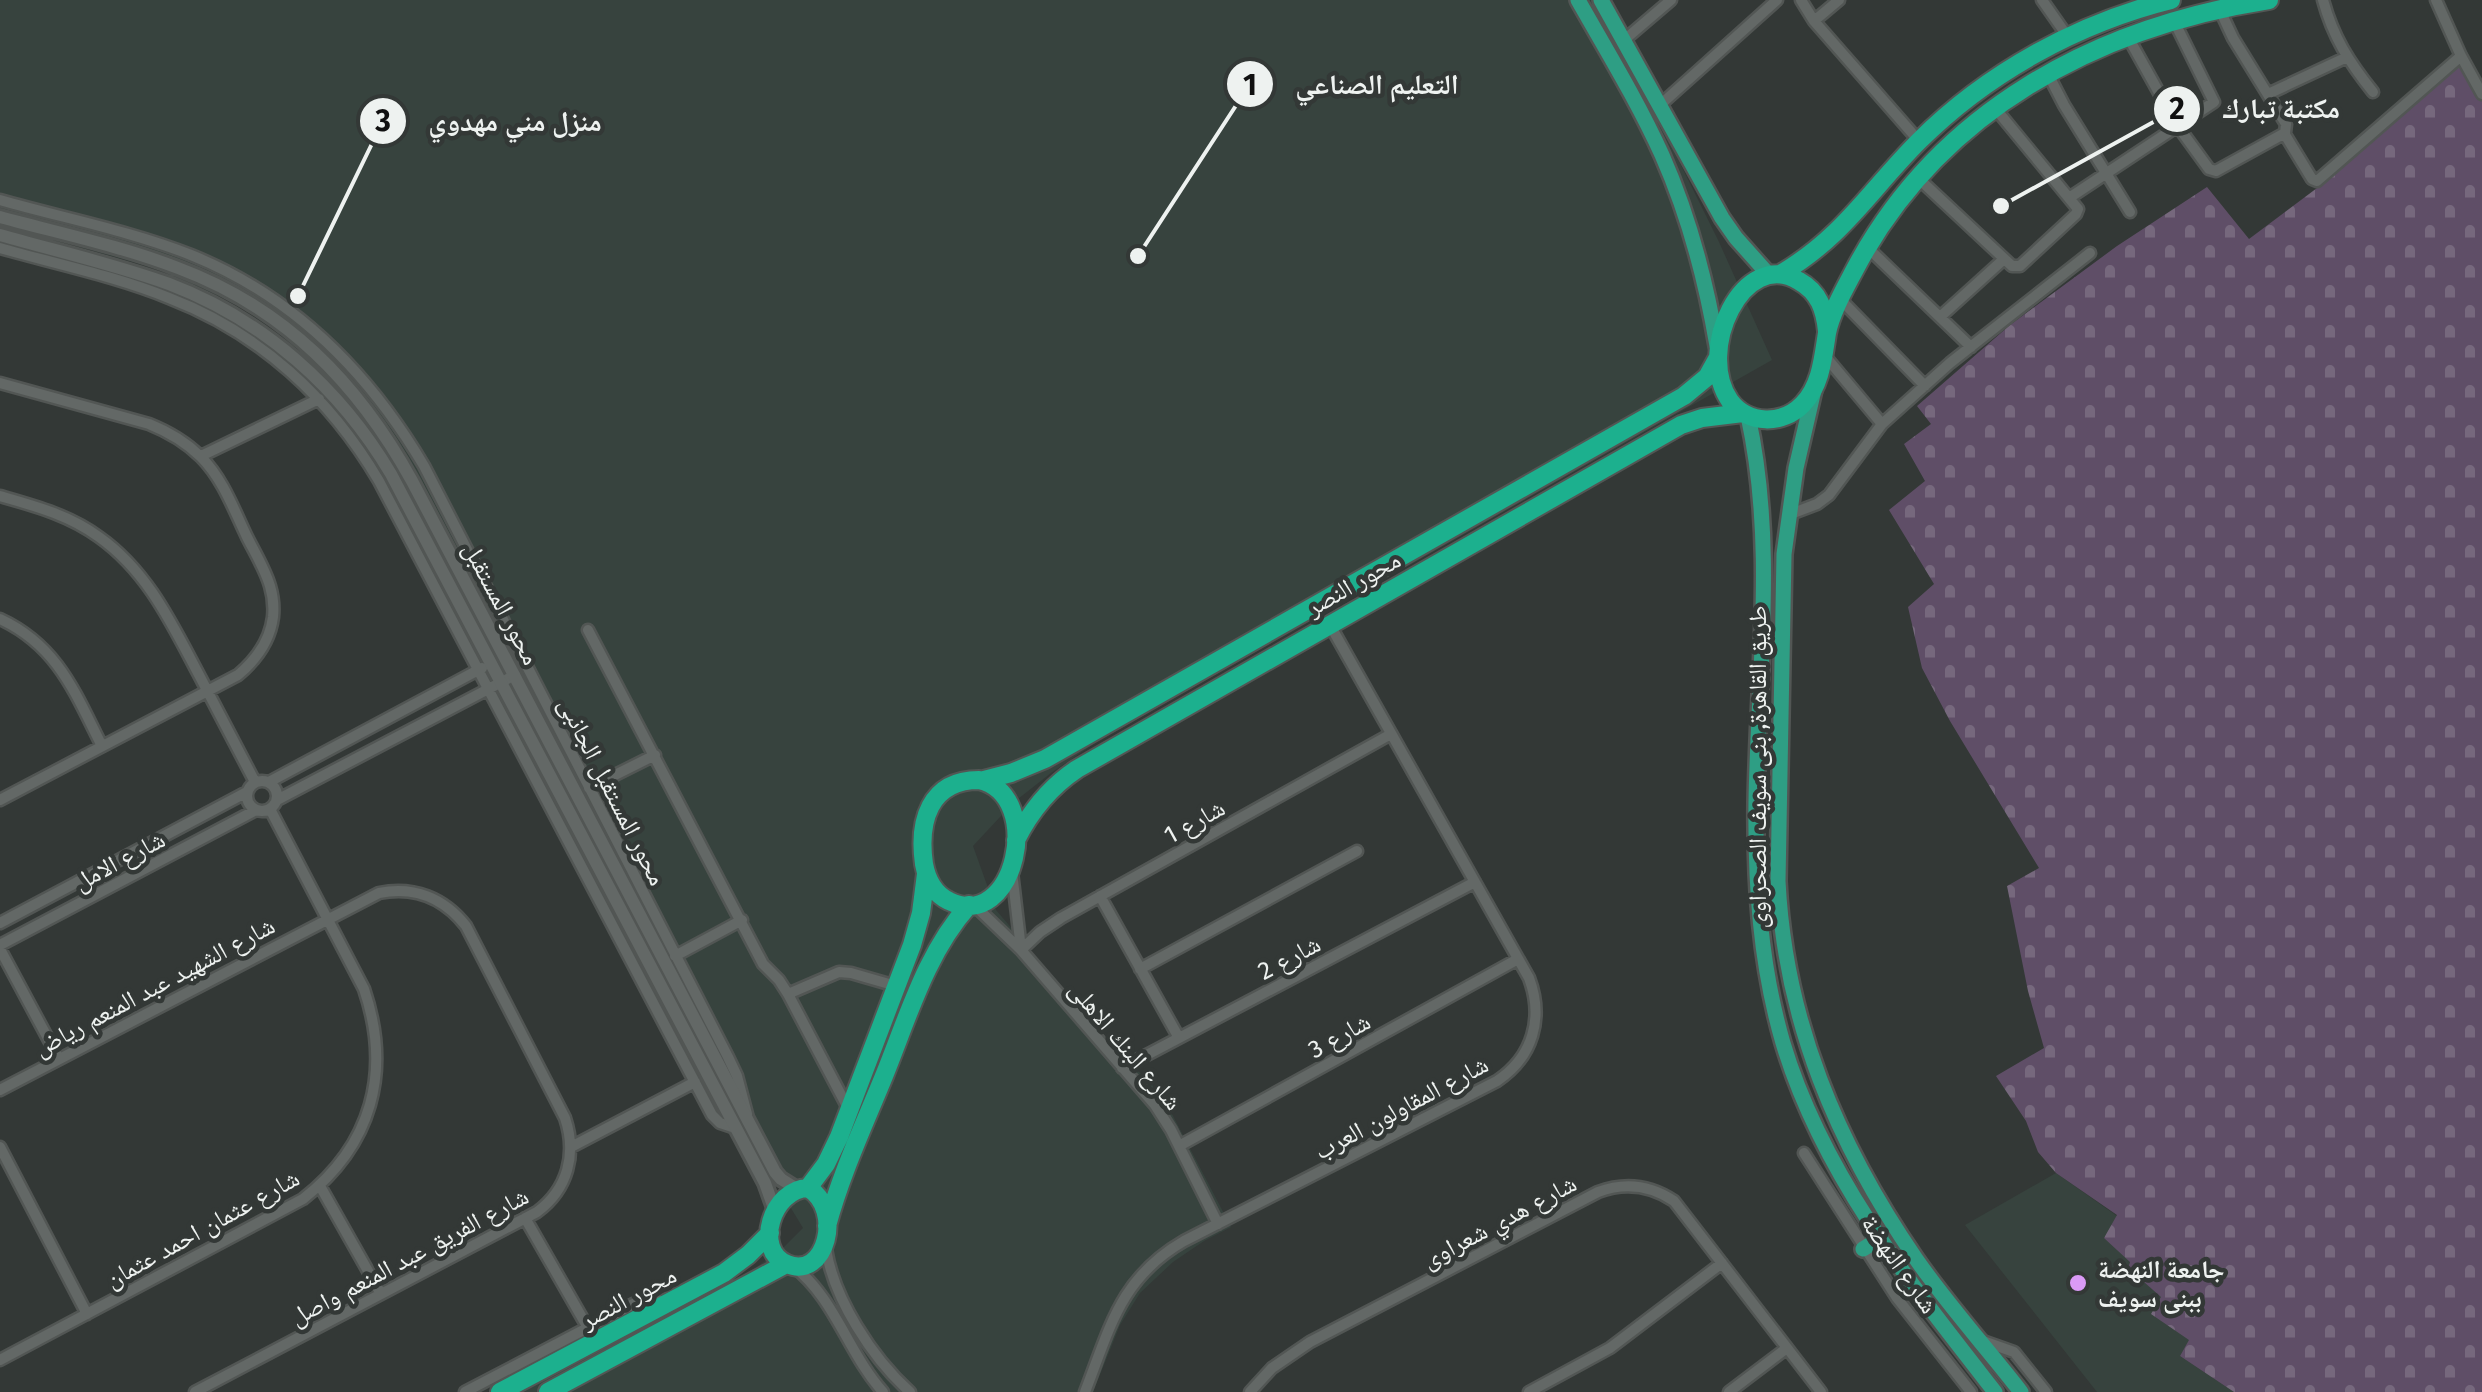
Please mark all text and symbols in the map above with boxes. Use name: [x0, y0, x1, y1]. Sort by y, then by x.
callout: التعليم الصناعي: [1225, 55, 1479, 113]
text: 1: [1243, 67, 1257, 103]
text: التعليم الصناعي: [1295, 68, 1459, 107]
callout: مكتبة تبارك: [2152, 80, 2360, 138]
text: 2: [2169, 91, 2185, 127]
callout: منزل مني مهدوي: [358, 92, 621, 150]
text: مكتبة تبارك: [2222, 92, 2340, 125]
text: 3: [374, 103, 391, 139]
text: منزل مني مهدوي: [428, 105, 602, 144]
street label: محور المستقبل: [456, 537, 546, 670]
street label: محور النصر: [1300, 545, 1406, 623]
street label: طريق القاهرة, بنى سويف الصحراوى: [1743, 605, 1773, 929]
street label: محور المستقبل الجانبى: [552, 692, 672, 891]
street label: شارع 1: [1159, 793, 1230, 851]
street label: شارع الامل: [69, 824, 170, 897]
street label: شارع الشهيد عبد المنعم رياض: [29, 911, 280, 1064]
street label: شارع 2: [1253, 929, 1326, 987]
street label: شارع البنك الاهلى: [1062, 975, 1188, 1117]
street label: شارع 3: [1303, 1007, 1376, 1065]
street label: شارع المقاولون العرب: [1309, 1049, 1494, 1166]
street label: شارع عثمان احمد عثمان: [100, 1163, 305, 1295]
street label: شارع هدي شعراوى: [1417, 1169, 1584, 1279]
street label: شارع الفريق عبد المنعم واصل: [285, 1181, 534, 1333]
street label: شارع النهضة: [1854, 1210, 1944, 1319]
place label: جامعة النهضة ببنى سويف: [2098, 1255, 2225, 1314]
street label: محور النصر: [575, 1260, 681, 1336]
marker: جامعة النهضة ببنى سويف: [2067, 1272, 2089, 1294]

